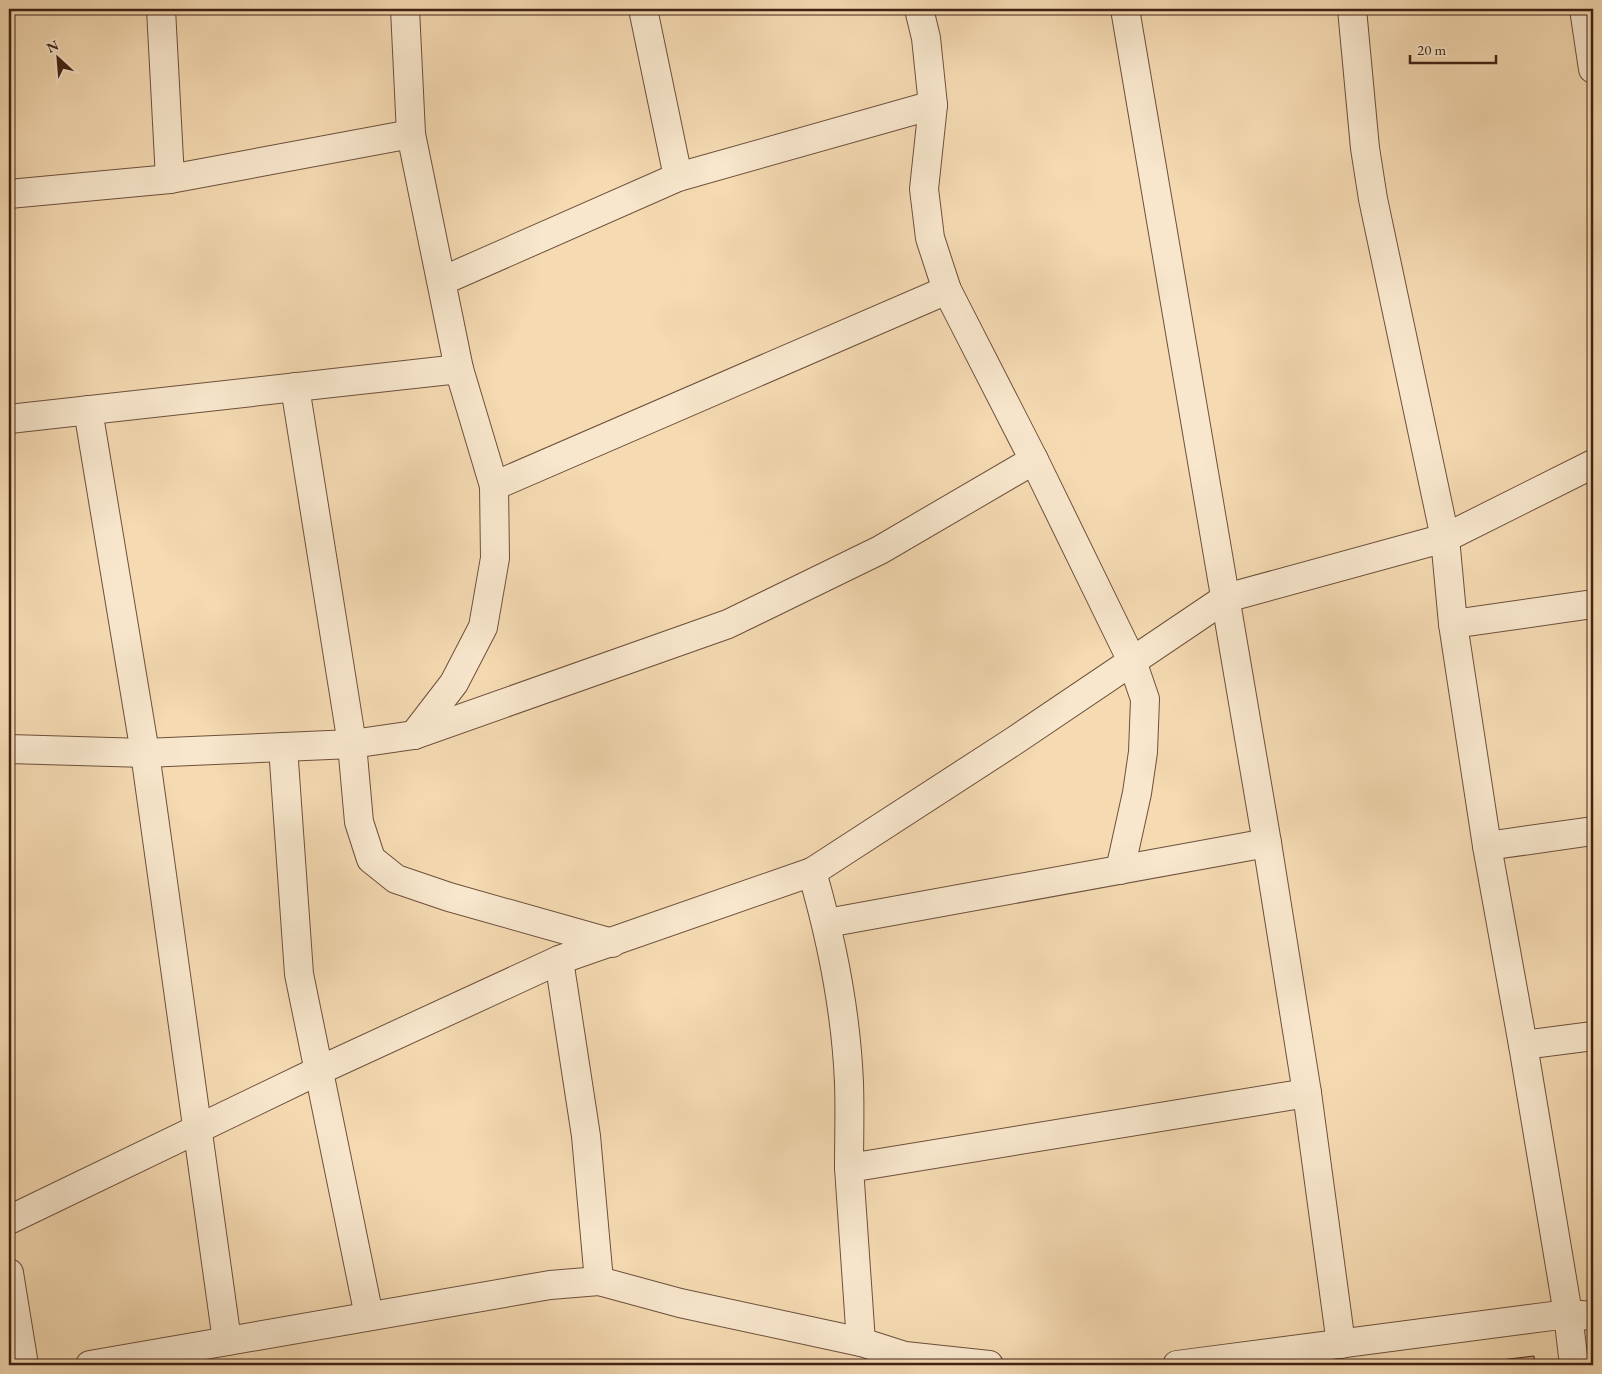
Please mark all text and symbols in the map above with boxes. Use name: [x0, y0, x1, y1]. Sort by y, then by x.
north arrow: [32, 32, 82, 82]
scale bar: [1410, 32, 1496, 64]
text: N: [43, 35, 62, 57]
text: 20 m: [1417, 40, 1446, 59]

